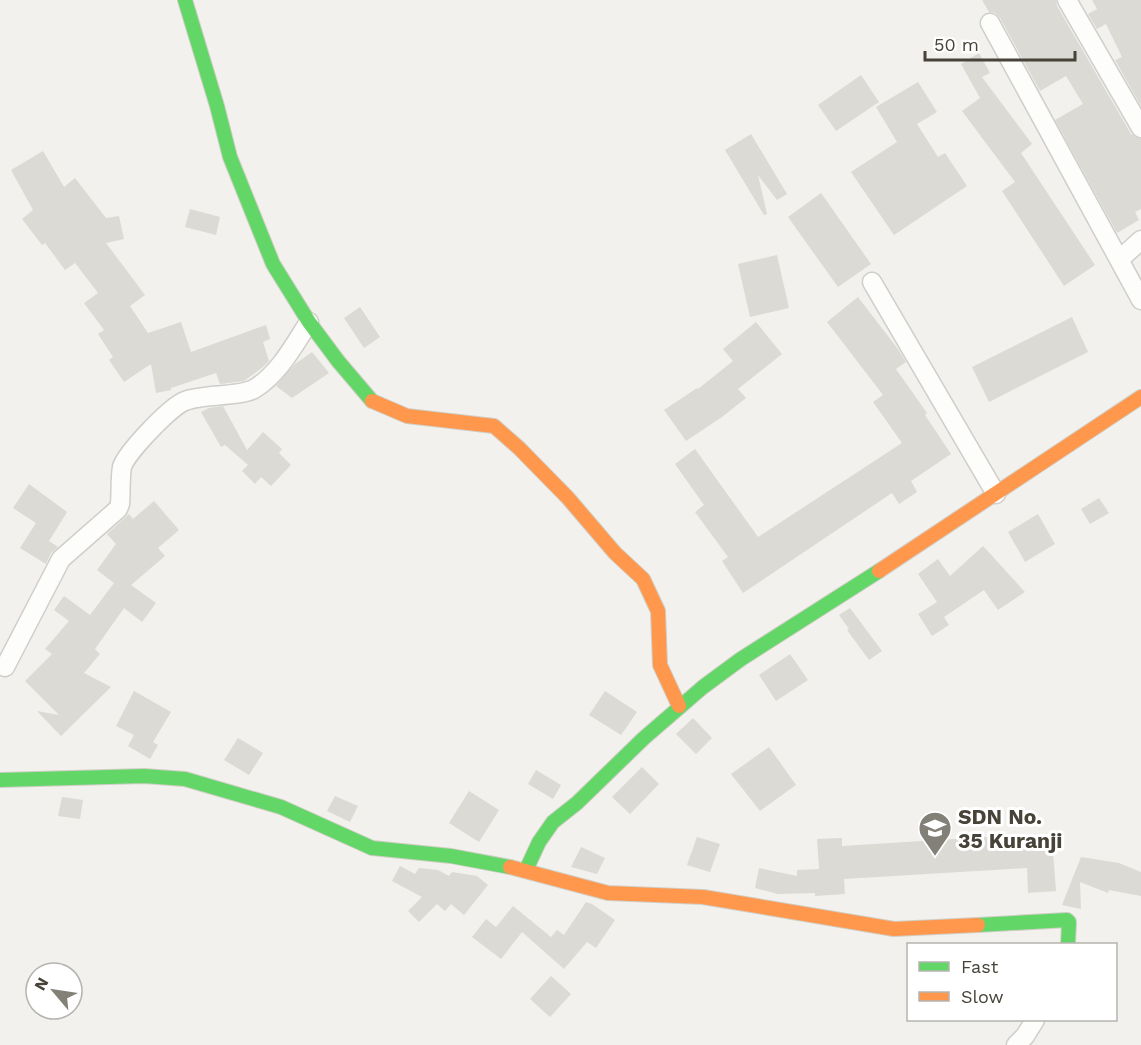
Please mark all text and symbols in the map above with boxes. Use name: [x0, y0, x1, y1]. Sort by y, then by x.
scale bar: [925, 24, 1075, 62]
text: 50 m: [934, 34, 979, 55]
place label: SDN No. 35 Kuranji: [958, 804, 1062, 853]
school or university icon: SDN No. 35 Kuranji: [917, 810, 953, 857]
legend: [907, 943, 1117, 1021]
text: Fast: [961, 956, 999, 977]
north arrow: [24, 961, 84, 1021]
text: N: [30, 974, 53, 994]
text: Slow: [961, 986, 1004, 1007]

